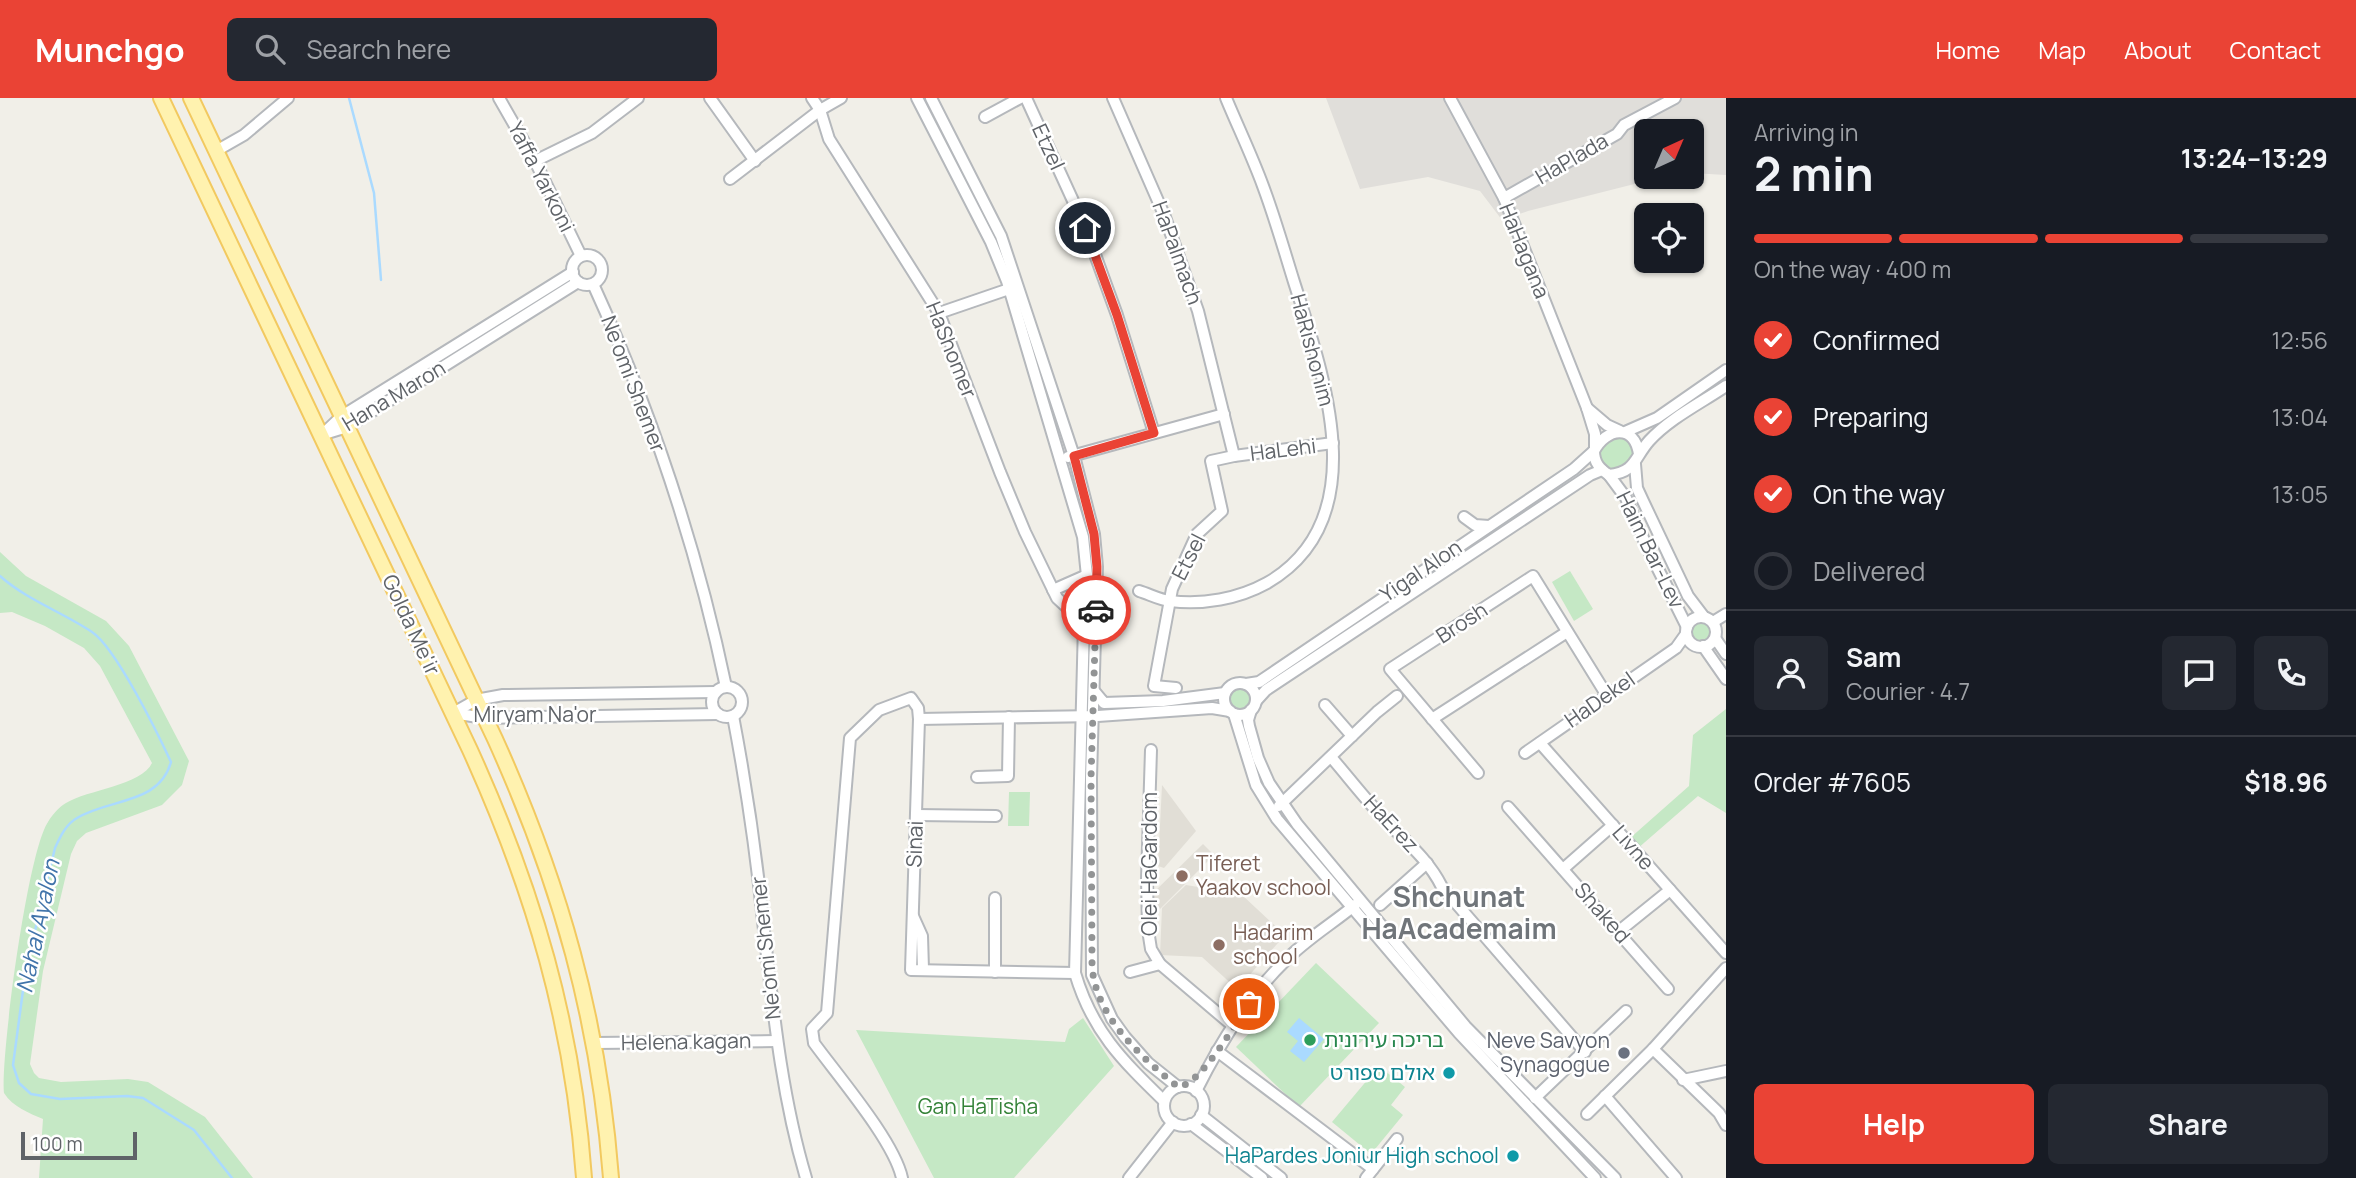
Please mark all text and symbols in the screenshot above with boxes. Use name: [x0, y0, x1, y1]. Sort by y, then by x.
search box: [227, 18, 717, 81]
text: Munchgo: [35, 27, 185, 72]
icon: search: [251, 30, 289, 68]
text: Search here: [307, 31, 451, 67]
text: Home: [1935, 33, 2000, 66]
text: Map: [2038, 33, 2086, 66]
text: About: [2124, 33, 2192, 66]
text: Contact: [2230, 33, 2321, 66]
text: Arriving in: [1754, 116, 1859, 148]
street label: Yaffa Yarkoni: [502, 117, 582, 237]
street label: Etzel: [1026, 119, 1072, 174]
north arrow: [1634, 119, 1704, 189]
map controls: [1634, 119, 1704, 273]
street label: HaPlada: [1530, 126, 1613, 190]
text: 13:24–13:29: [2181, 140, 2328, 176]
text: 2 min: [1754, 142, 1874, 205]
street label: HaPalmach: [1146, 197, 1210, 308]
pin: [1055, 198, 1115, 258]
street label: HaHagana: [1493, 199, 1557, 302]
button: locate: [1634, 203, 1704, 273]
icon: home: [1066, 209, 1104, 247]
text: On the way · 400 m: [1754, 253, 1951, 285]
street label: HaRishonim: [1285, 290, 1341, 409]
street label: HaShomer: [920, 297, 984, 402]
street label: Ne'omi Shemer: [595, 311, 673, 456]
icon: check: [1754, 321, 1792, 359]
text: Confirmed: [1813, 322, 1940, 358]
text: 12:56: [2271, 324, 2328, 356]
street label: Hana Maron: [337, 353, 450, 437]
icon: check: [1754, 398, 1792, 436]
text: Preparing: [1813, 399, 1929, 435]
text: 13:04: [2272, 401, 2328, 433]
street label: HaLehi: [1248, 431, 1318, 467]
icon: check: [1754, 475, 1792, 513]
text: On the way: [1813, 476, 1945, 512]
text: 13:05: [2272, 478, 2328, 510]
street label: Haim Bar-Lev: [1610, 486, 1691, 613]
street label: Etsel: [1165, 529, 1212, 585]
street label: Yigal Alon: [1374, 533, 1467, 608]
text: Delivered: [1813, 553, 1925, 589]
street label: Golda Me'ir: [376, 570, 448, 680]
courier: [1061, 575, 1131, 645]
icon: car: [1077, 591, 1115, 629]
street label: Brosh: [1430, 595, 1493, 649]
button: person: [1754, 636, 1828, 710]
button: chat: [2162, 636, 2236, 710]
button: phone: [2254, 636, 2328, 710]
text: Sam: [1846, 639, 1901, 675]
street label: HaDekel: [1559, 665, 1640, 734]
text: Courier · 4.7: [1846, 675, 1970, 707]
street label: Miryam Na'or: [474, 700, 597, 728]
text: Order #7605: [1754, 764, 1911, 800]
text: $18.96: [2244, 764, 2328, 800]
street label: HaErez: [1358, 789, 1425, 858]
street label: Olei HaGardom: [1135, 792, 1163, 936]
street label: Livne: [1606, 819, 1661, 876]
street label: Sinai: [899, 820, 929, 868]
place label: Tiferet Yaakov school: [1196, 849, 1331, 901]
water label: Nahal Ayalon: [7, 855, 67, 995]
marker: Tiferet Yaakov school: [1174, 868, 1190, 884]
street label: Ne'omi Shemer: [744, 875, 786, 1021]
street label: Shaked: [1569, 876, 1637, 949]
district label: Shchunat HaAcademaim: [1361, 877, 1557, 947]
place label: Hadarim school: [1233, 918, 1313, 970]
marker: Hadarim school: [1211, 937, 1227, 953]
pin: [1219, 974, 1279, 1034]
icon: bag: [1230, 985, 1268, 1023]
place label: בריכה עירונית: [1324, 1025, 1444, 1053]
street label: Helena kagan: [620, 1026, 751, 1056]
place label: Neve Savyon Synagogue: [1487, 1026, 1610, 1078]
marker: בריכה עירונית: [1302, 1032, 1318, 1048]
marker: Neve Savyon Synagogue: [1616, 1045, 1632, 1061]
place label: אולם ספורט: [1330, 1058, 1435, 1086]
marker: אולם ספורט: [1441, 1065, 1457, 1081]
button: Help: [1754, 1084, 2034, 1164]
button: Share: [2048, 1084, 2328, 1164]
park label: Gan HaTisha: [918, 1092, 1038, 1120]
scale bar: [21, 1129, 136, 1161]
text: 100 m: [32, 1131, 83, 1157]
place label: HaPardes Joniur High school: [1225, 1141, 1499, 1169]
marker: HaPardes Joniur High school: [1505, 1148, 1521, 1164]

